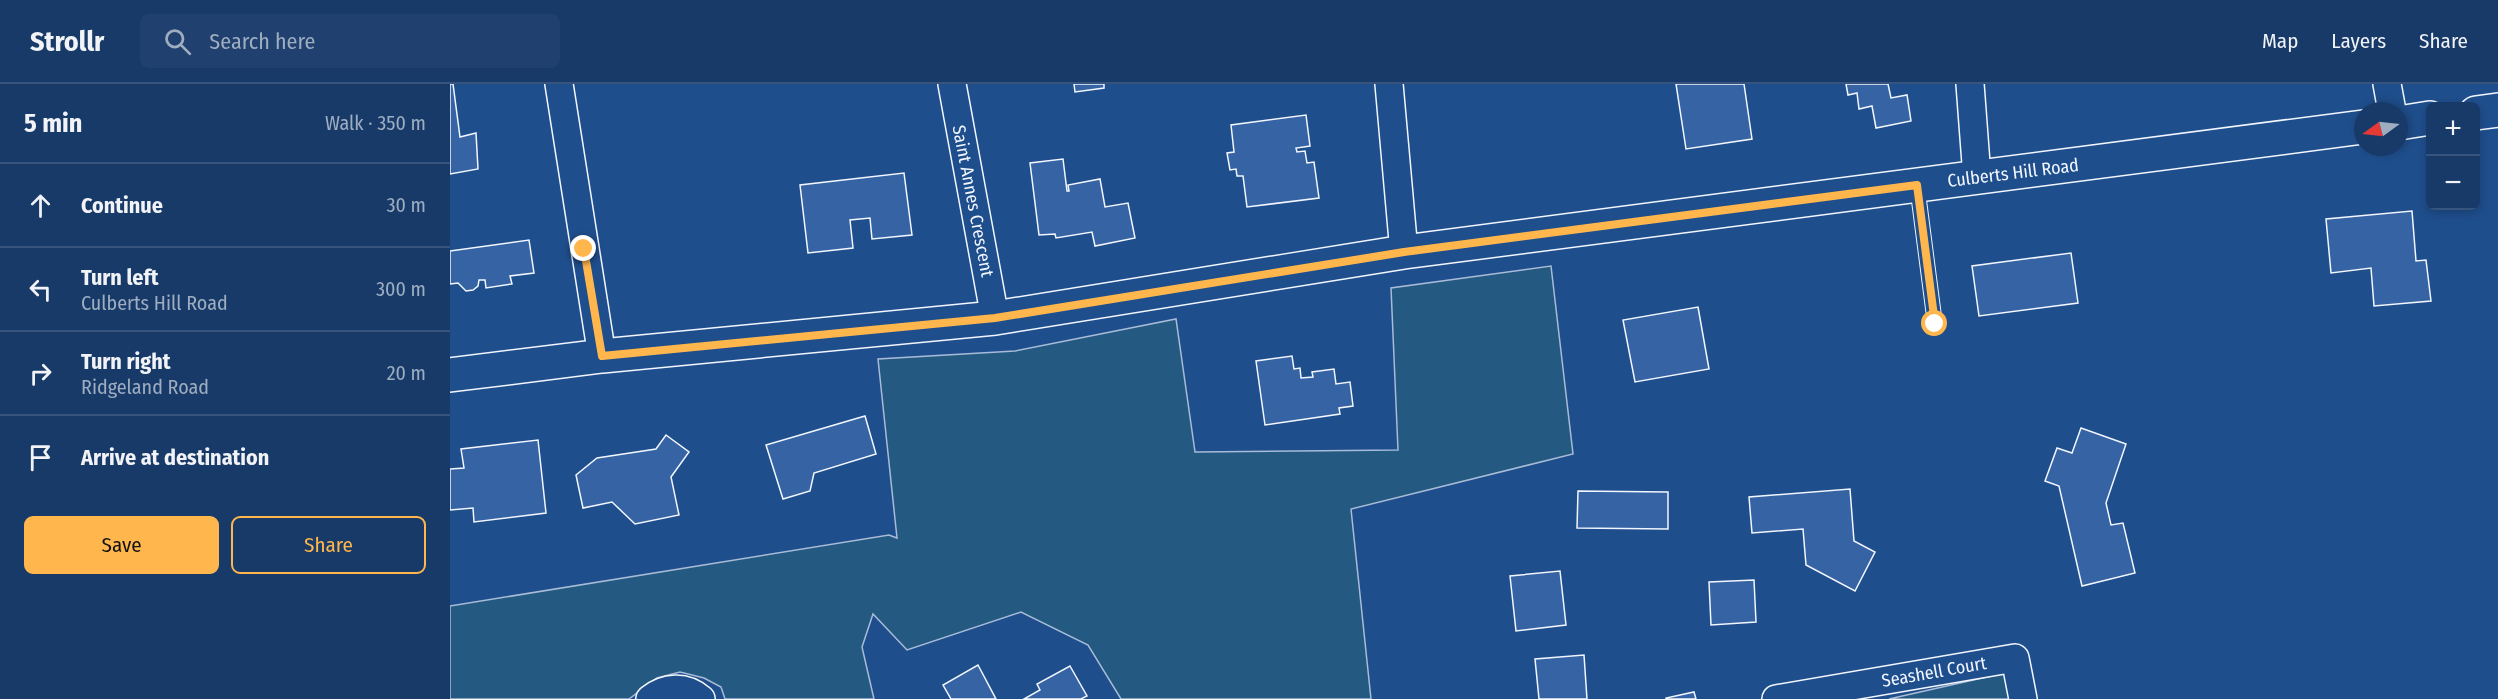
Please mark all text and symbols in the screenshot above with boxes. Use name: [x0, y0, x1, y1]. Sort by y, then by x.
search box: [140, 14, 560, 68]
text: Strollr: [30, 25, 104, 58]
icon: search: [161, 25, 194, 58]
text: Search here: [209, 28, 315, 55]
text: Map: [2262, 28, 2298, 54]
text: Layers: [2331, 28, 2386, 54]
text: Share: [2419, 28, 2468, 54]
north arrow: [2354, 102, 2408, 156]
map controls: [2426, 102, 2480, 210]
button: +: [2426, 102, 2480, 156]
text: 5 min: [24, 108, 82, 139]
text: Walk · 350 m: [325, 111, 426, 135]
street label: Saint Annes Crescent: [948, 123, 999, 279]
street label: Culberts Hill Road: [1946, 154, 2080, 192]
button: −: [2426, 156, 2480, 210]
icon: ahead: [24, 189, 57, 222]
text: Continue: [81, 192, 163, 219]
text: 30 m: [386, 193, 426, 217]
route end: [570, 235, 596, 261]
text: Turn left: [81, 264, 159, 291]
icon: left: [24, 273, 57, 306]
text: 300 m: [376, 277, 426, 301]
text: Culberts Hill Road: [81, 291, 228, 315]
route start: [1921, 310, 1947, 336]
text: Turn right: [81, 348, 170, 375]
icon: right: [24, 357, 57, 390]
text: 20 m: [387, 361, 426, 385]
text: Ridgeland Road: [81, 375, 209, 399]
icon: arrive: [24, 441, 57, 474]
text: Arrive at destination: [81, 444, 269, 471]
button: Save: [24, 516, 219, 574]
button: Share: [231, 516, 426, 574]
street label: Seashell Court: [1880, 652, 1988, 692]

